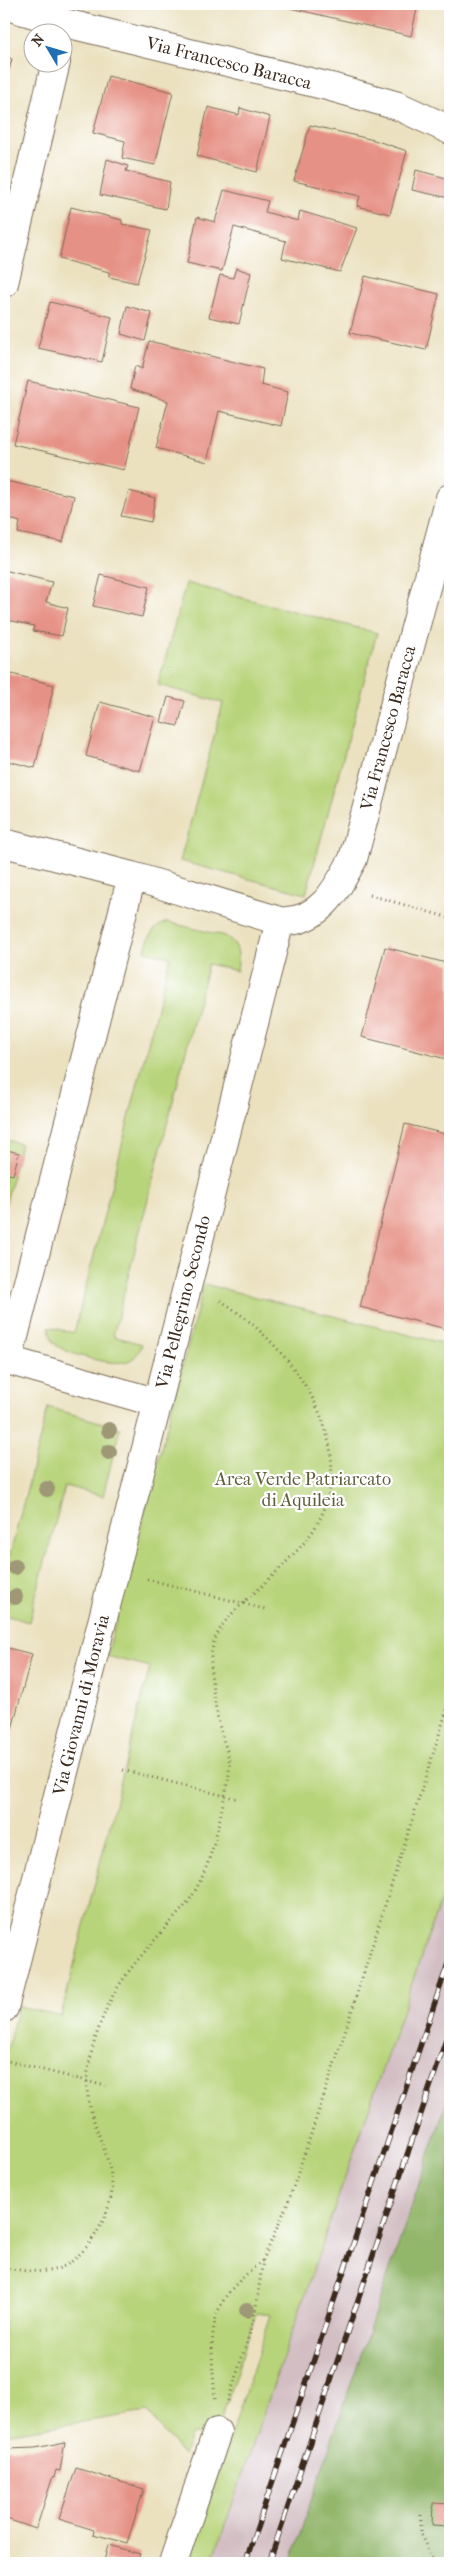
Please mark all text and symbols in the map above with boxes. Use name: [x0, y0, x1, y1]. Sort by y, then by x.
north arrow: [22, 22, 72, 72]
text: N: [28, 31, 48, 50]
street label: Via Francesco Baracca: [143, 33, 314, 94]
street label: Via Francesco Baracca: [356, 643, 421, 814]
street label: Via Pellegrino Secondo: [152, 1213, 215, 1392]
park label: Area Verde Patriarcato di Aquileia: [214, 1469, 391, 1511]
street label: Via Giovanni di Moravia: [49, 1612, 114, 1799]

